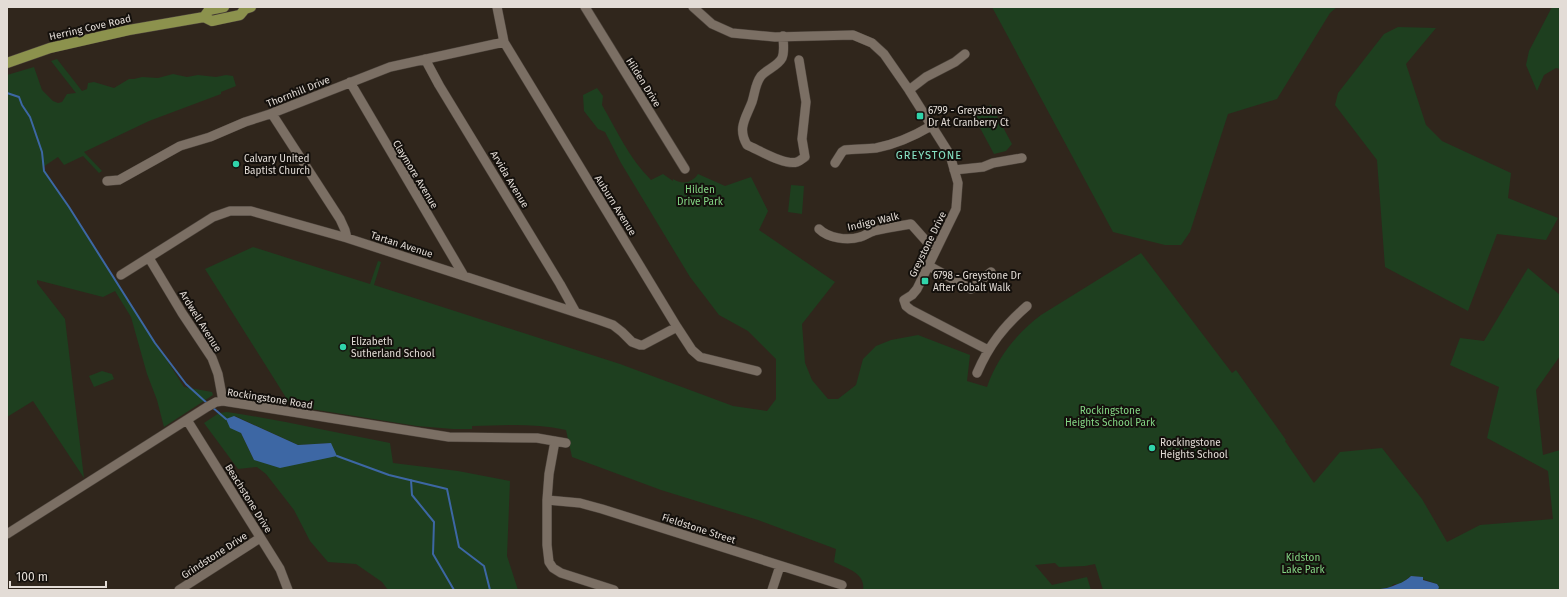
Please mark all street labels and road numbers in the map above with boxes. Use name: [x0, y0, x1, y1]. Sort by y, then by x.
street label: Herring Cove Road: [48, 13, 132, 43]
street label: Hilden Drive: [623, 56, 663, 109]
street label: Thornhill Drive: [265, 74, 332, 110]
street label: Claymore Avenue: [390, 138, 440, 211]
street label: Arvida Avenue: [487, 149, 531, 210]
street label: Auburn Avenue: [592, 173, 638, 238]
street label: Indigo Walk: [846, 210, 901, 234]
street label: Greystone Drive: [907, 210, 949, 279]
street label: Tartan Avenue: [369, 229, 434, 261]
street label: Ardwell Avenue: [177, 289, 224, 354]
street label: Rockingstone Road: [226, 386, 313, 412]
street label: Beachstone Drive: [222, 462, 274, 535]
street label: Fieldstone Street: [660, 511, 737, 547]
street label: Grindstone Drive: [179, 530, 250, 582]

